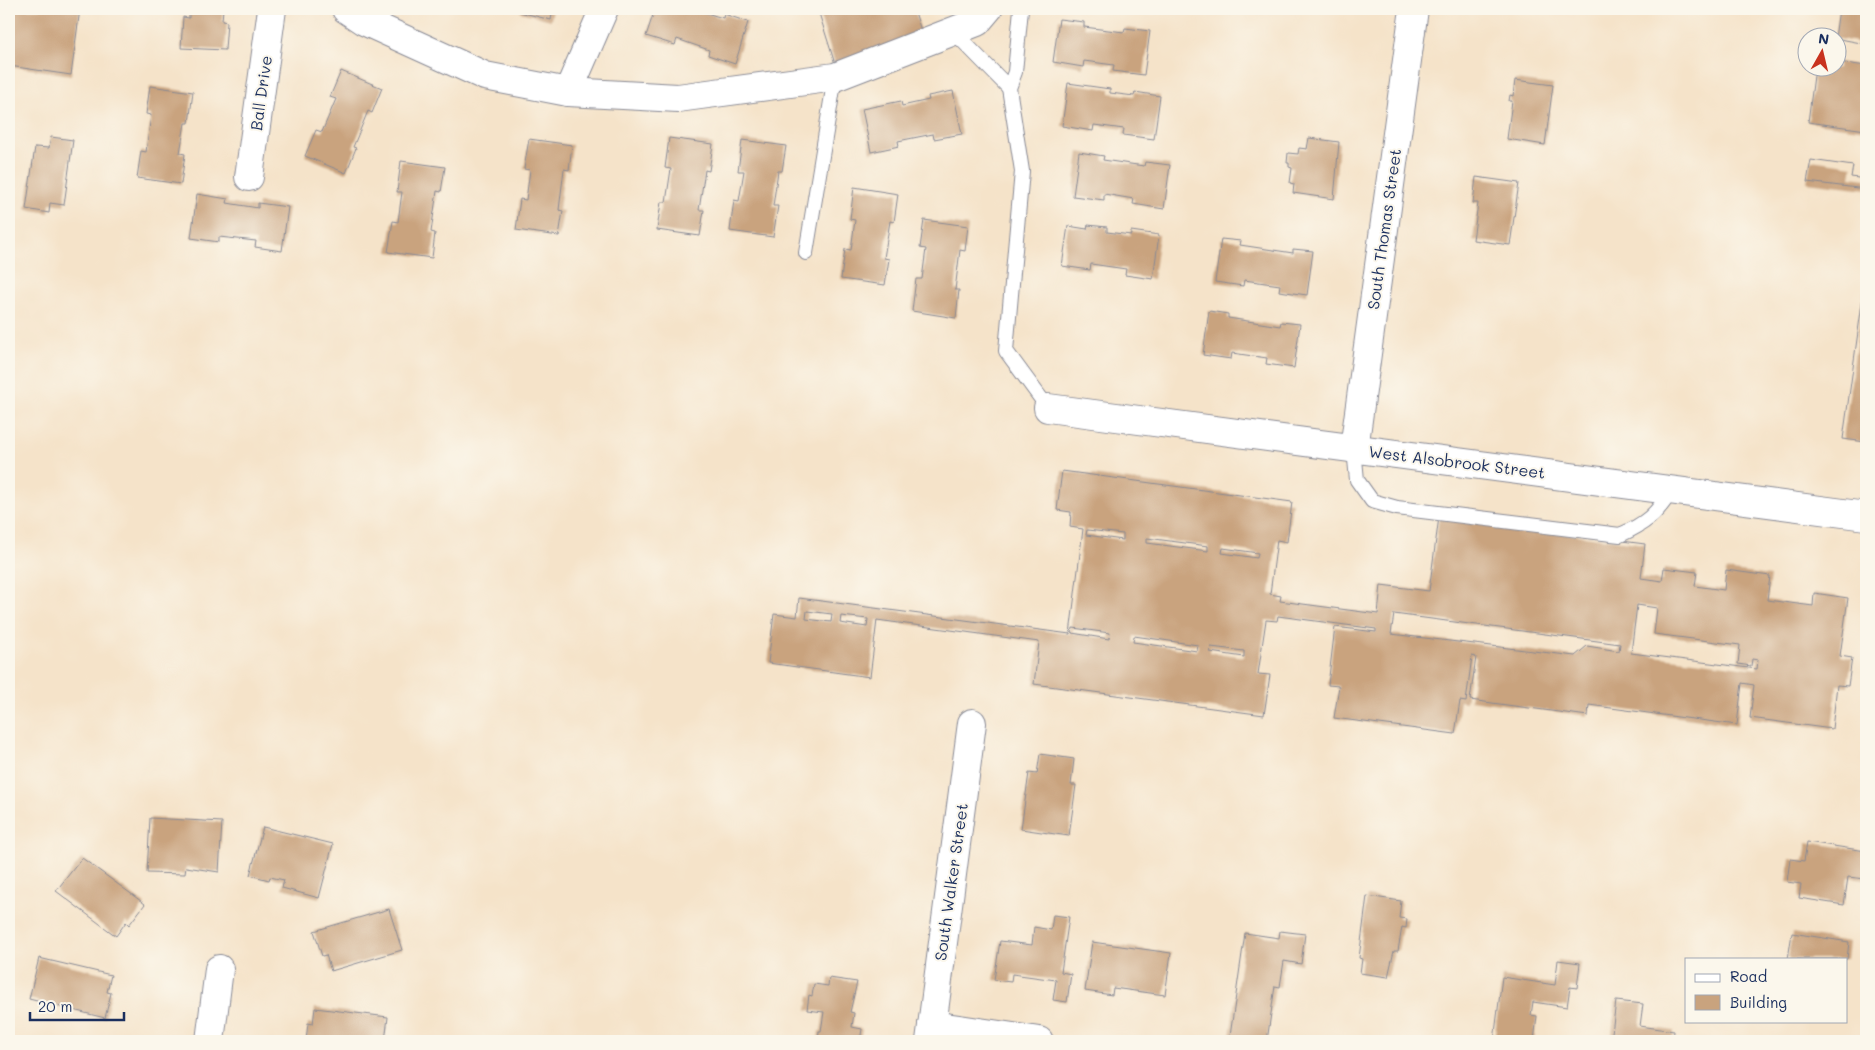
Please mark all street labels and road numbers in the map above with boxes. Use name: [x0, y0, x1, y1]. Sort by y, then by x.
street label: Ball Drive: [245, 54, 276, 132]
street label: South Thomas Street: [1362, 147, 1405, 311]
street label: West Alsobrook Street: [1367, 440, 1547, 483]
street label: South Walker Street: [929, 802, 972, 962]

